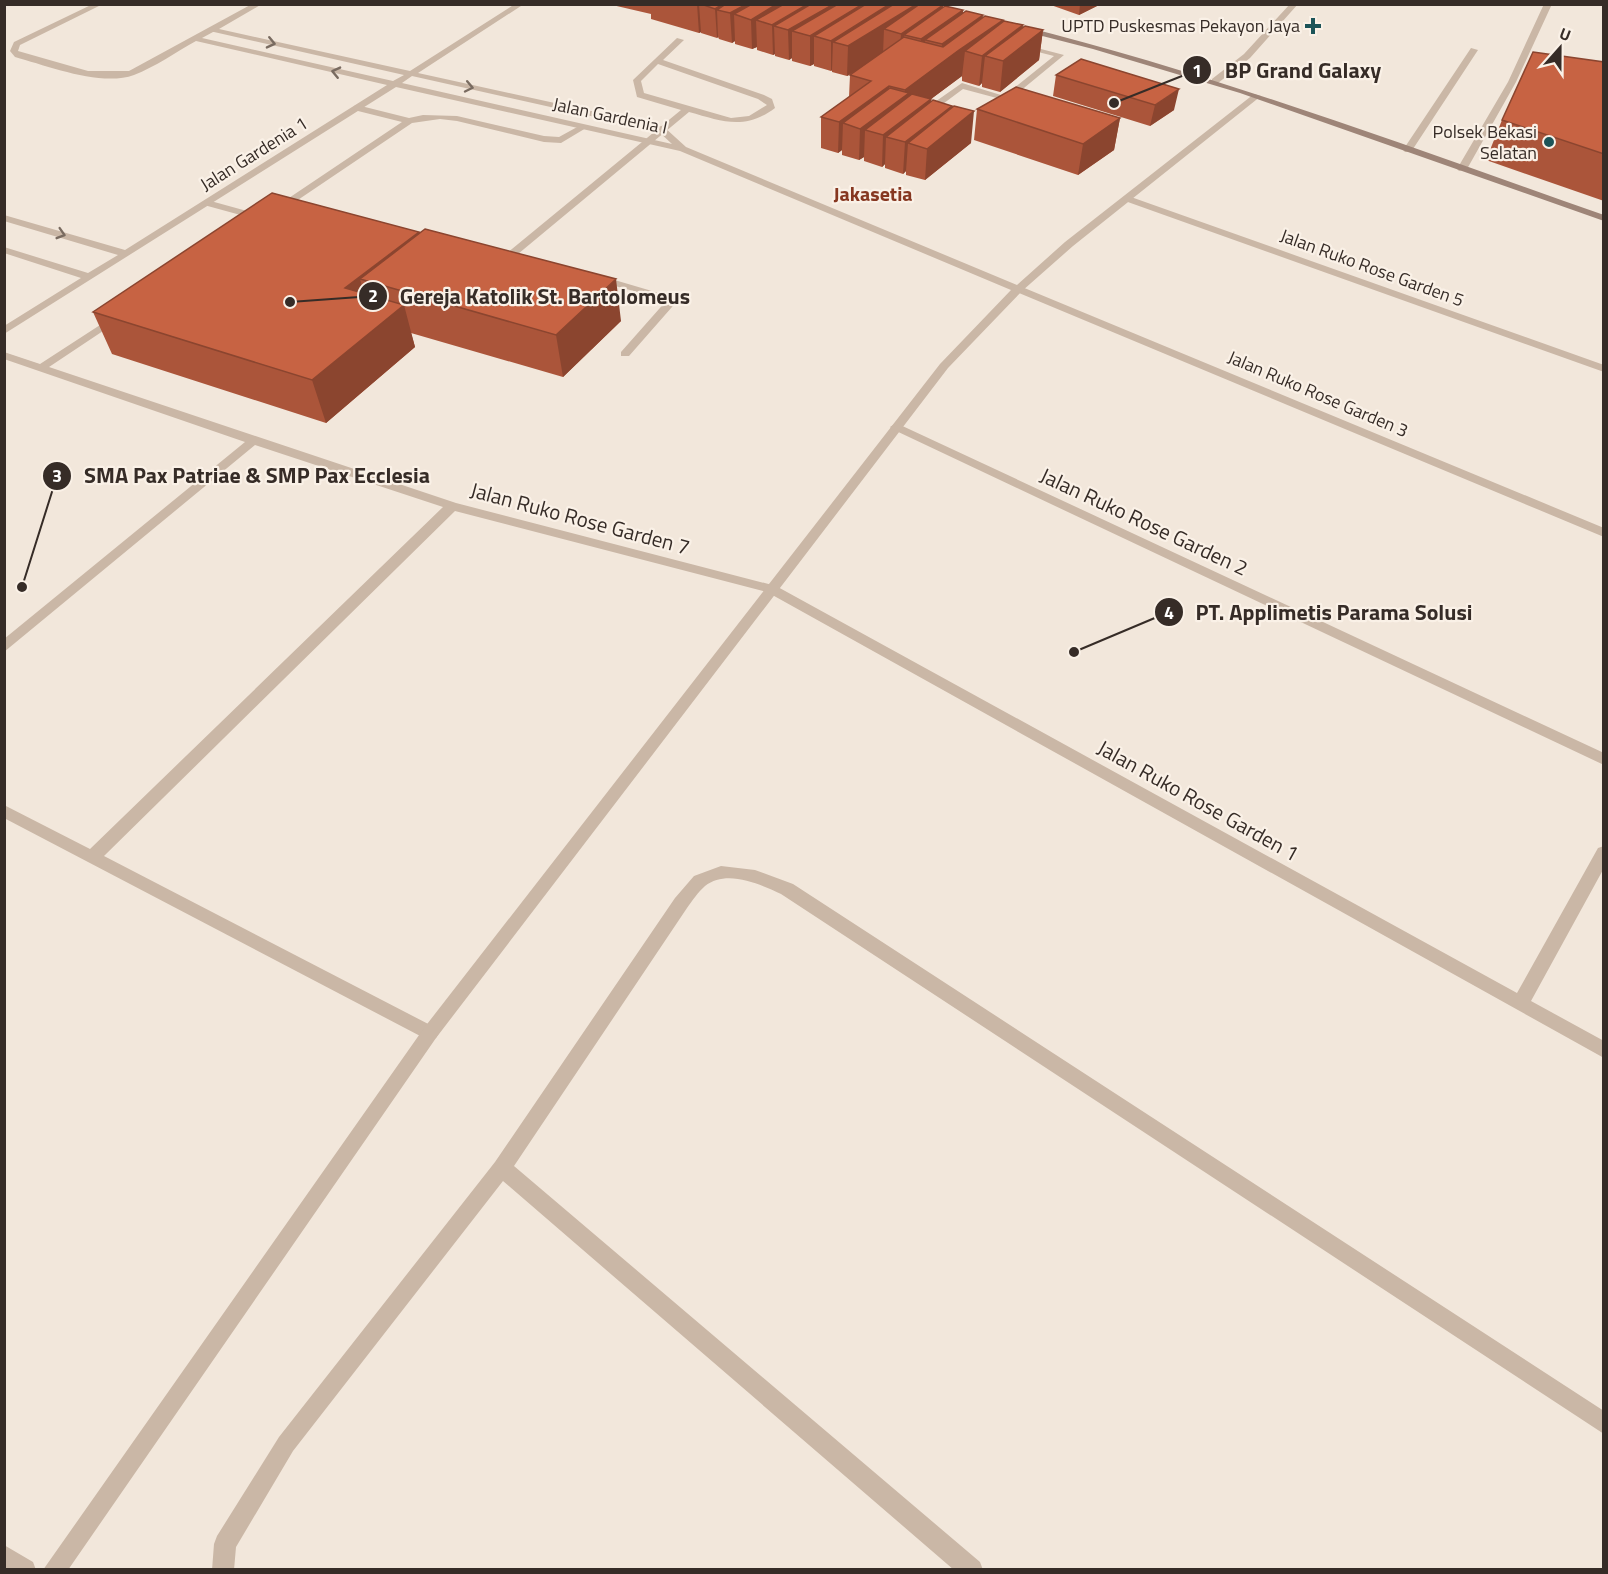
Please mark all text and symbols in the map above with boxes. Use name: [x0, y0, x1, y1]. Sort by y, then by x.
place label: UPTD Puskesmas Pekayon Jaya: [1061, 12, 1300, 39]
marker: UPTD Puskesmas Pekayon Jaya: [1304, 17, 1322, 35]
north arrow: [1530, 18, 1590, 78]
text: U: [1556, 21, 1575, 47]
one-way arrow: [266, 35, 276, 48]
callout: BP Grand Galaxy: [1182, 50, 1393, 90]
text: BP Grand Galaxy: [1225, 53, 1381, 87]
text: 1: [1192, 57, 1202, 84]
one-way arrow: [331, 67, 341, 80]
one-way arrow: [463, 79, 473, 92]
street label: Jalan Gardenia I: [550, 90, 670, 141]
street label: Jalan Gardenia 1: [195, 110, 313, 197]
place label: Polsek Bekasi Selatan: [1433, 118, 1537, 166]
marker: Polsek Bekasi Selatan: [1542, 135, 1556, 149]
district label: Jakasetia: [833, 178, 913, 209]
street label: Jalan Ruko Rose Garden 5: [1277, 222, 1468, 313]
one-way arrow: [55, 227, 66, 239]
callout: Gereja Katolik St. Bartolomeus: [358, 276, 702, 316]
text: Gereja Katolik St. Bartolomeus: [400, 279, 690, 313]
text: 2: [368, 282, 378, 309]
street label: Jalan Ruko Rose Garden 3: [1224, 343, 1413, 444]
callout: SMA Pax Patriae & SMP Pax Ecclesia: [42, 456, 442, 496]
text: SMA Pax Patriae & SMP Pax Ecclesia: [84, 458, 430, 492]
street label: Jalan Ruko Rose Garden 2: [1035, 459, 1254, 583]
text: 3: [52, 462, 62, 489]
street label: Jalan Ruko Rose Garden 7: [467, 473, 694, 563]
callout: PT. Applimetis Parama Solusi: [1154, 592, 1485, 632]
text: PT. Applimetis Parama Solusi: [1195, 595, 1473, 629]
text: 4: [1164, 599, 1174, 626]
street label: Jalan Ruko Rose Garden 1: [1092, 731, 1305, 869]

